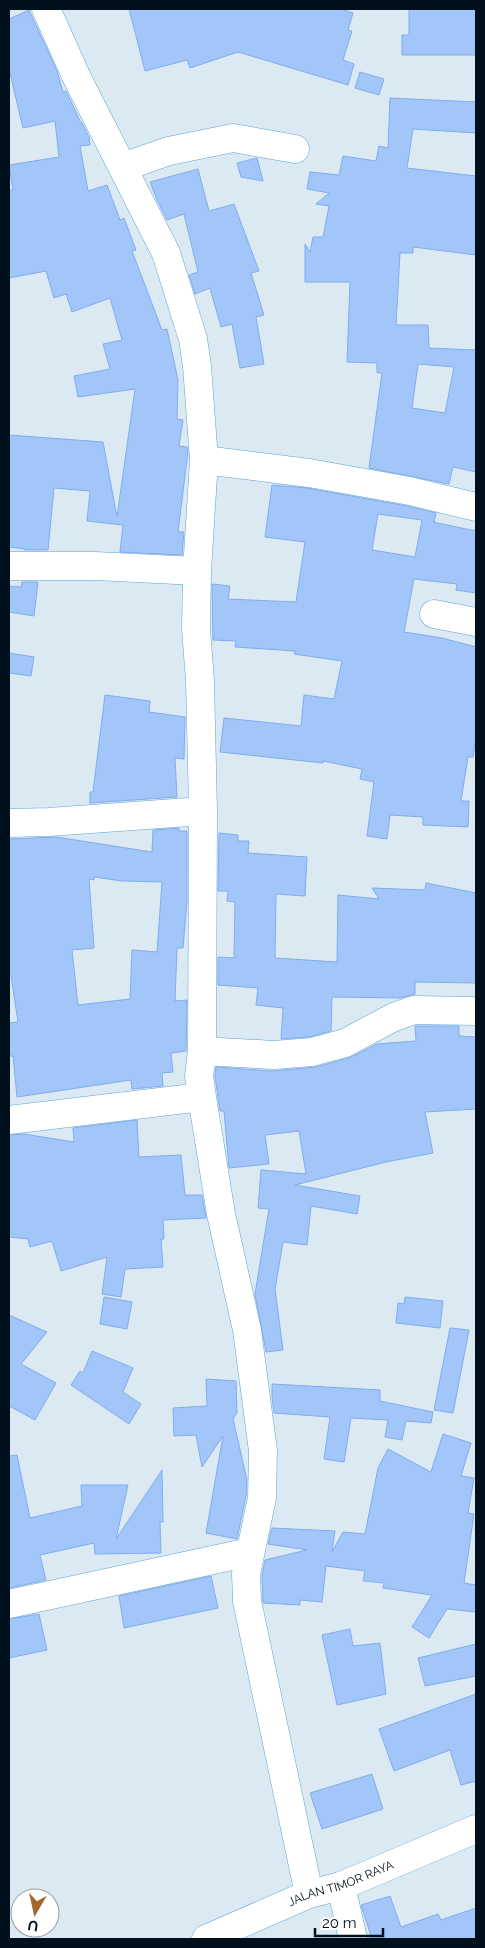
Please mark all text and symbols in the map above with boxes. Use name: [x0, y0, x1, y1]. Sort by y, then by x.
street label: JALAN TIMOR RAYA: [286, 1858, 396, 1909]
north arrow: [10, 1888, 60, 1938]
scale bar: [315, 1906, 382, 1938]
text: 20 m: [322, 1914, 357, 1932]
text: U: [27, 1917, 39, 1935]

